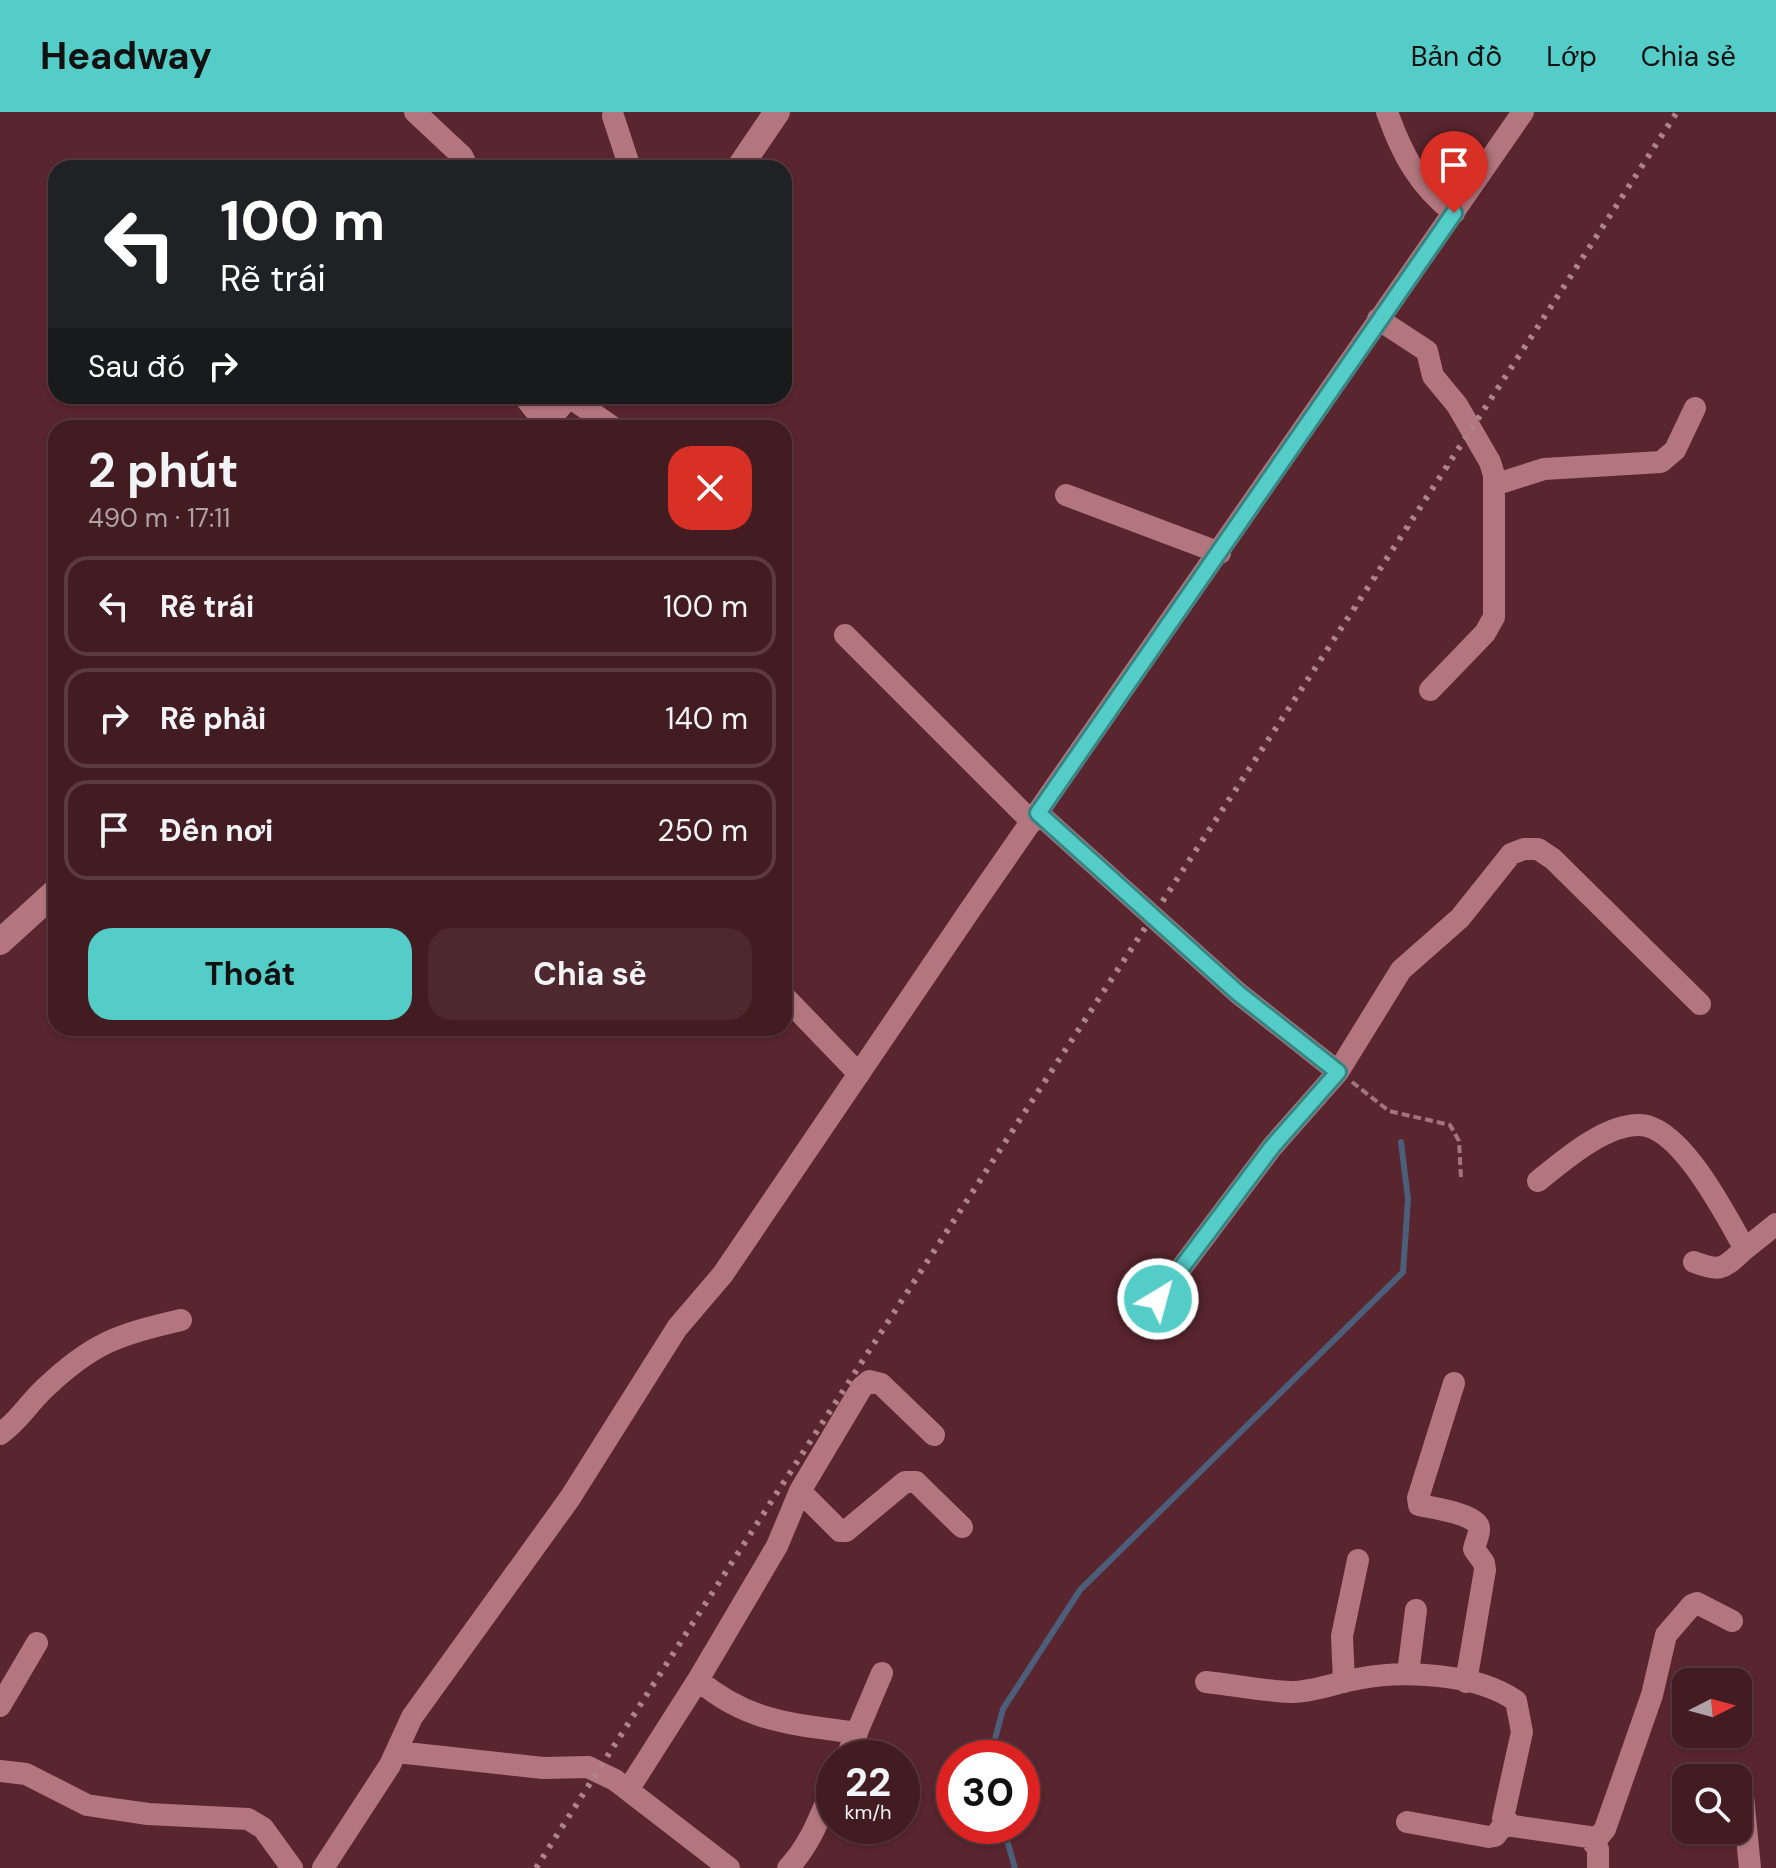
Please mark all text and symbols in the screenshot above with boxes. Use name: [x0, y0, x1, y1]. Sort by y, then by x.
text: Headway: [40, 31, 212, 81]
text: Bản đồ: [1411, 38, 1502, 75]
text: Lớp: [1546, 38, 1597, 75]
text: Chia sẻ: [1641, 38, 1736, 75]
pin: [1420, 131, 1488, 213]
icon: arrive: [1432, 143, 1476, 187]
text: 100 m: [220, 184, 385, 257]
icon: left: [88, 192, 192, 296]
text: Rẽ trái: [220, 255, 326, 302]
icon: right: [201, 344, 245, 388]
text: Sau đó: [88, 347, 185, 386]
text: 2 phút: [88, 439, 238, 502]
button: close: [668, 446, 752, 530]
text: 490 m · 17:11: [88, 501, 230, 535]
icon: left: [92, 584, 136, 628]
text: Rẽ trái: [160, 587, 254, 626]
text: 100 m: [663, 587, 748, 626]
icon: right: [92, 696, 136, 740]
text: Rẽ phải: [160, 699, 266, 738]
text: 140 m: [665, 699, 748, 738]
icon: arrive: [92, 808, 136, 852]
text: Đến nơi: [160, 811, 273, 850]
text: 250 m: [657, 811, 748, 850]
button: Thoát: [88, 928, 412, 1020]
button: Chia sẻ: [428, 928, 752, 1020]
position arrow: [1116, 1257, 1200, 1341]
north arrow: [1672, 1668, 1752, 1748]
map controls: [1672, 1668, 1752, 1844]
speed limit sign: 30: [936, 1740, 1040, 1844]
text: 22: [845, 1756, 891, 1808]
button: search: [1672, 1764, 1752, 1844]
text: km/h: [844, 1799, 892, 1825]

